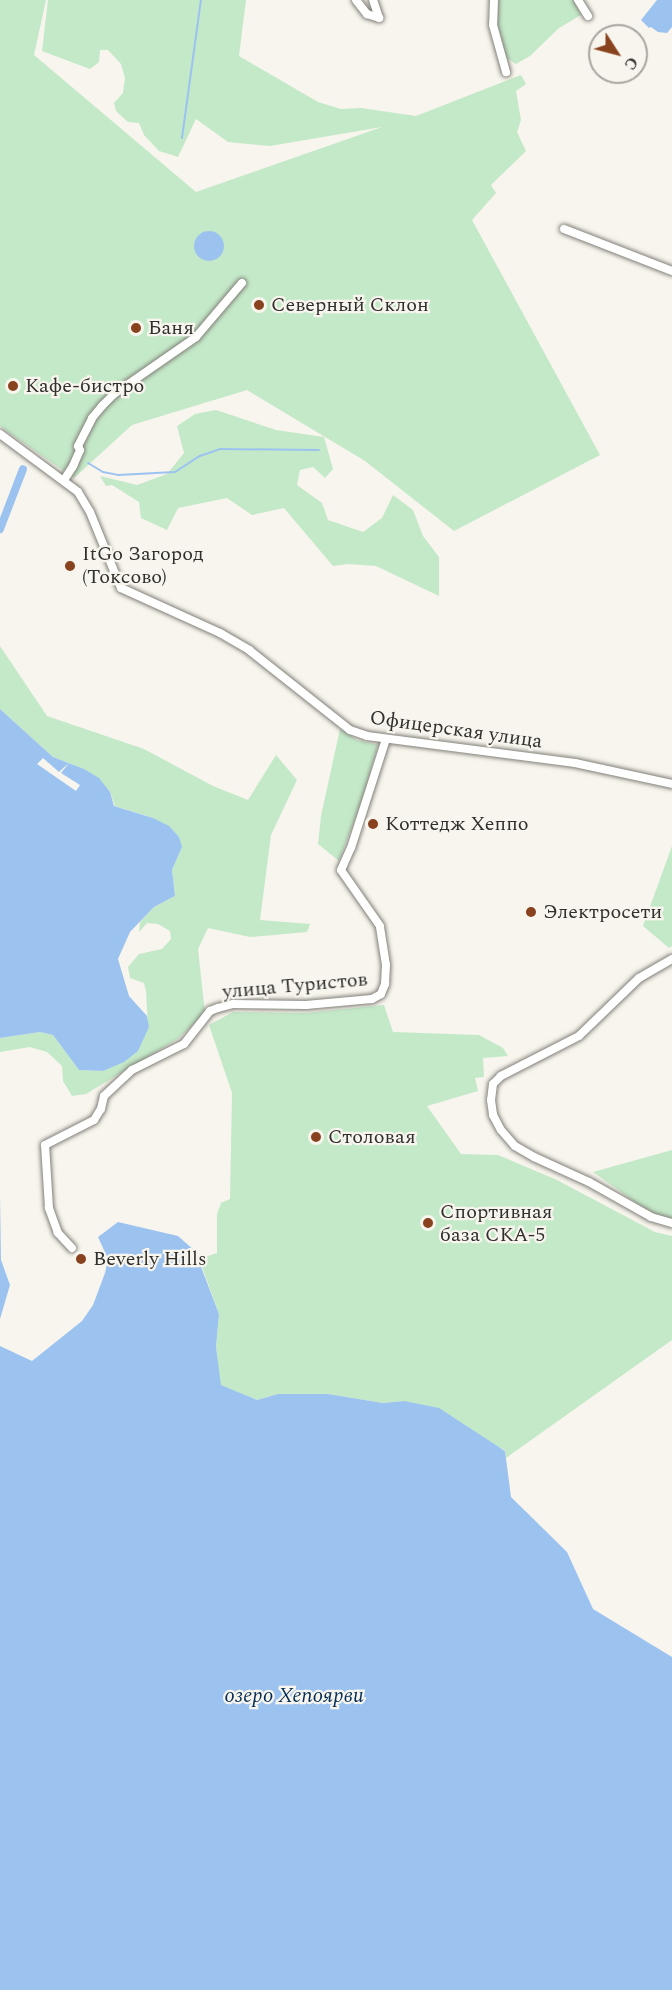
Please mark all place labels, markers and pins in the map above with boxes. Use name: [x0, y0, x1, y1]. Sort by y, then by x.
place label: Северный Склон: [271, 293, 429, 317]
marker: Северный Склон: [252, 298, 266, 312]
place label: Баня: [148, 316, 194, 340]
marker: Баня: [129, 321, 143, 335]
place label: Кафе-бистро: [25, 374, 144, 398]
marker: Кафе-бистро: [6, 379, 20, 393]
place label: ItGo Загород (Токсово): [82, 542, 204, 589]
marker: ItGo Загород (Токсово): [63, 559, 77, 573]
place label: Коттедж Хеппо: [385, 812, 529, 836]
marker: Коттедж Хеппо: [366, 817, 380, 831]
place label: Электросети: [543, 900, 662, 924]
marker: Электросети: [524, 905, 538, 919]
place label: Столовая: [328, 1125, 416, 1149]
marker: Столовая: [309, 1130, 323, 1144]
place label: Спортивная база СКА-5: [440, 1200, 552, 1247]
marker: Спортивная база СКА-5: [421, 1216, 435, 1230]
place label: Beverly Hills: [93, 1247, 207, 1271]
marker: Beverly Hills: [74, 1252, 88, 1266]

